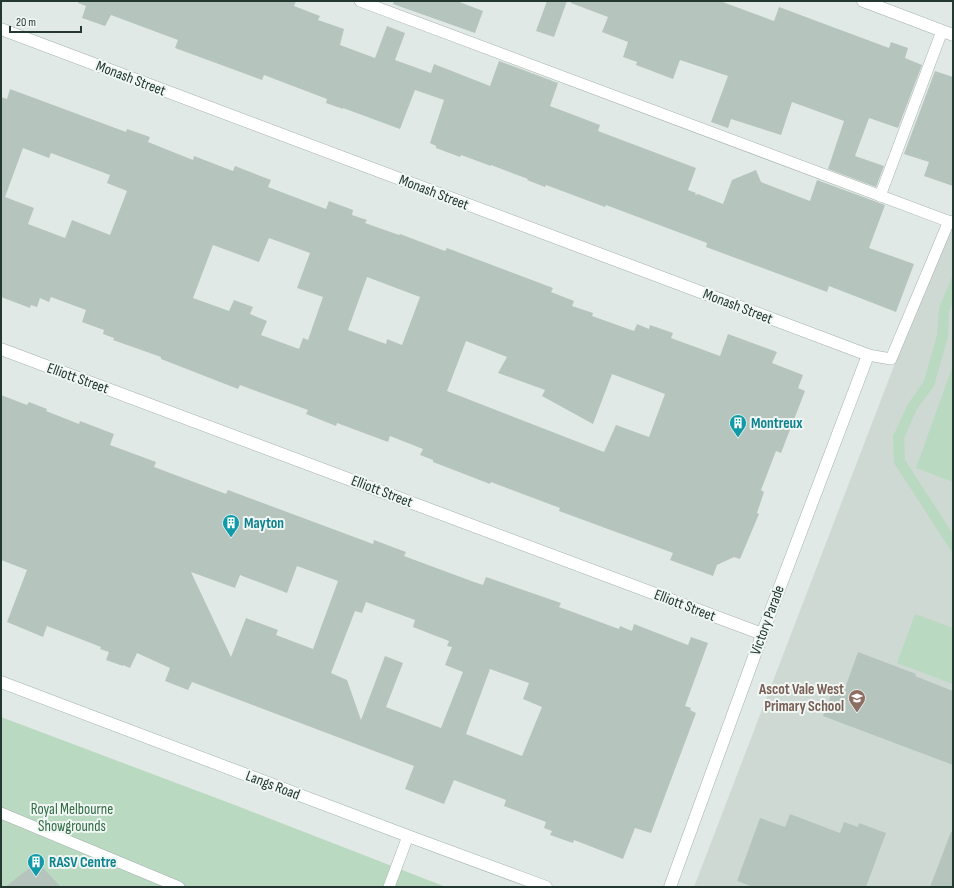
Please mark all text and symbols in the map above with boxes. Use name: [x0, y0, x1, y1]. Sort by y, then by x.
scale bar: [10, 8, 81, 34]
text: 20 m: [16, 15, 36, 30]
street label: Monash Street: [93, 56, 169, 101]
street label: Monash Street: [396, 170, 472, 215]
street label: Monash Street: [700, 284, 776, 329]
street label: Elliott Street: [44, 359, 112, 399]
building icon: Montreux: [728, 413, 748, 438]
place label: Montreux: [751, 414, 803, 433]
street label: Elliott Street: [348, 471, 416, 512]
building icon: Mayton: [221, 513, 241, 538]
place label: Mayton: [244, 514, 284, 533]
street label: Victory Parade: [746, 583, 789, 658]
street label: Elliott Street: [651, 585, 719, 626]
place label: Ascot Vale West Primary School: [758, 680, 844, 716]
school or university icon: Ascot Vale West Primary School: [847, 688, 867, 713]
street label: Langs Road: [243, 766, 303, 804]
park label: Royal Melbourne Showgrounds: [31, 800, 113, 836]
building icon: RASV Centre: [26, 852, 46, 877]
place label: RASV Centre: [49, 853, 117, 872]

